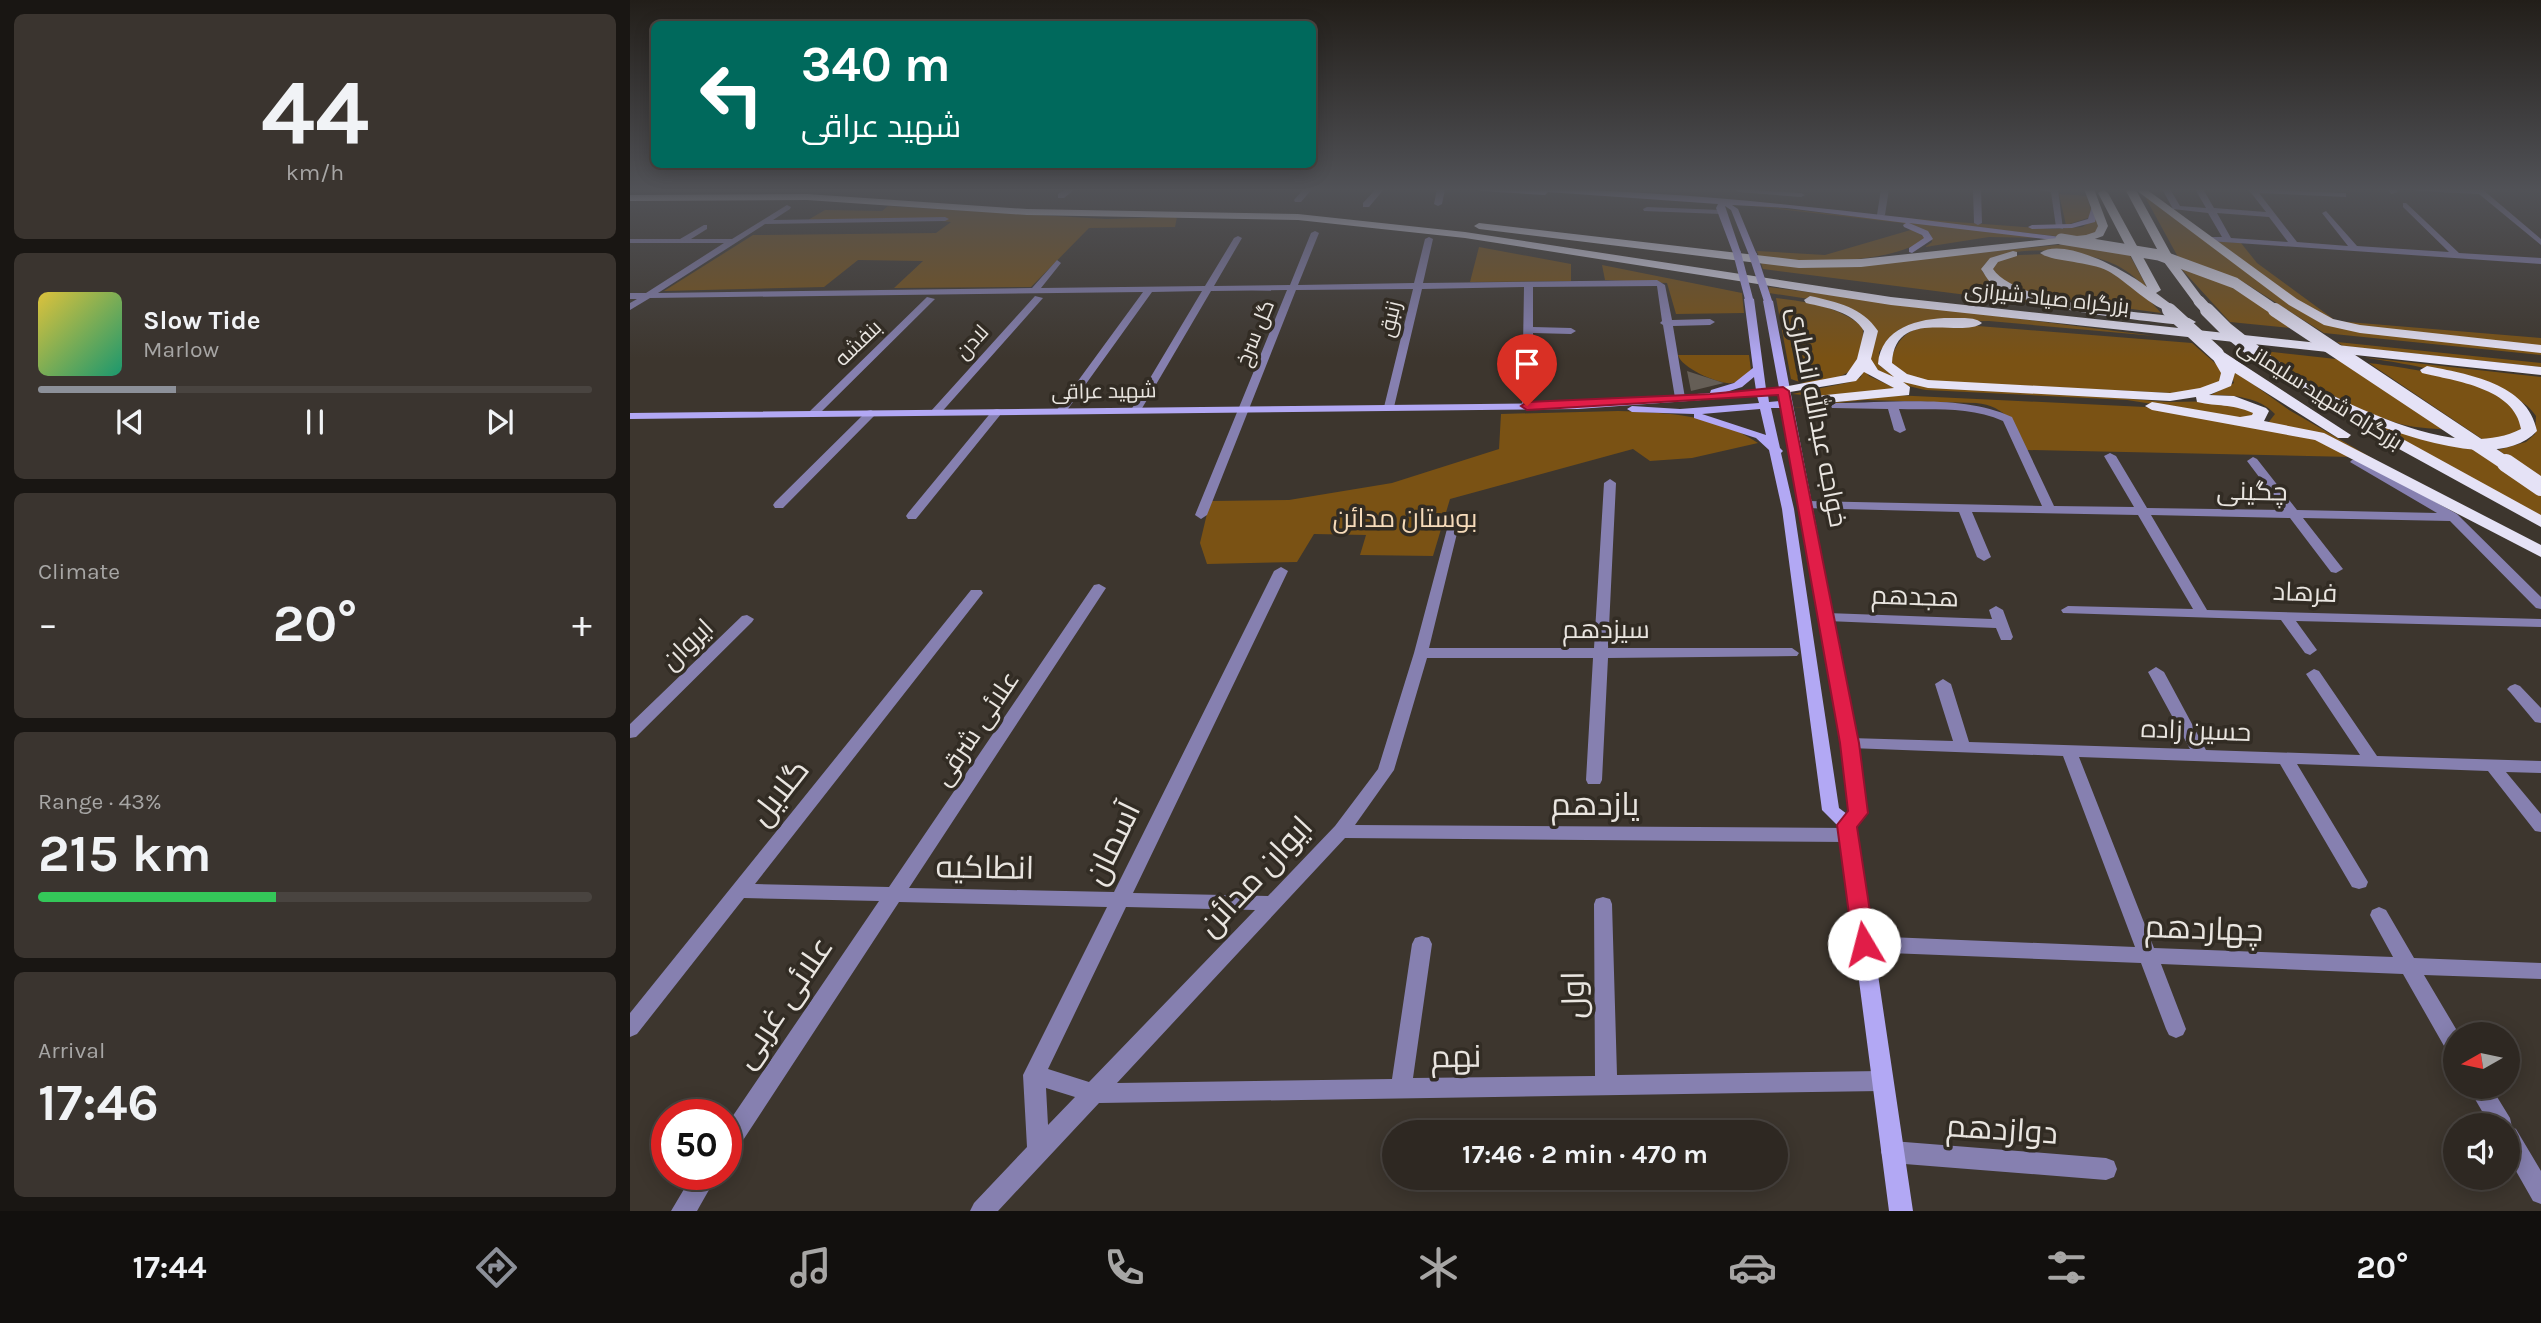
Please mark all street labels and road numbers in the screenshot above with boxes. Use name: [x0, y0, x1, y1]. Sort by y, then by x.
street label: بزرگراه صیاد شیرازی: [1963, 277, 2130, 320]
street label: گل سرخ: [1231, 296, 1281, 370]
street label: زنبق: [1374, 299, 1407, 340]
street label: خواجه عبدالله انصاری: [1781, 304, 1856, 530]
street label: بنفشه: [830, 315, 886, 371]
street label: لادن: [950, 320, 994, 365]
street label: بزرگراه شهید سلیمانی: [2233, 334, 2406, 455]
street label: شهید عراقی: [1051, 378, 1157, 405]
street label: چگینی: [2216, 475, 2288, 509]
street label: فرهاد: [2272, 576, 2338, 609]
street label: هجدهم: [1870, 579, 1960, 616]
street label: ایروان: [655, 612, 720, 676]
street label: سیزدهم: [1562, 614, 1650, 647]
street label: علائی شرقی: [927, 665, 1026, 791]
street label: حسین زاده: [2140, 713, 2252, 748]
street label: گلایل: [742, 752, 817, 833]
street label: یازدهم: [1551, 786, 1640, 826]
street label: آسمان: [1077, 795, 1148, 891]
street label: ایوان مدائن: [1191, 809, 1320, 944]
street label: انطاکیه: [935, 848, 1035, 887]
street label: چهاردهم: [2144, 908, 2264, 952]
street label: علائی غربی: [726, 930, 841, 1075]
street label: اول: [1555, 971, 1592, 1019]
street label: نهم: [1430, 1038, 1482, 1078]
street label: دوازدهم: [1945, 1107, 2059, 1155]

